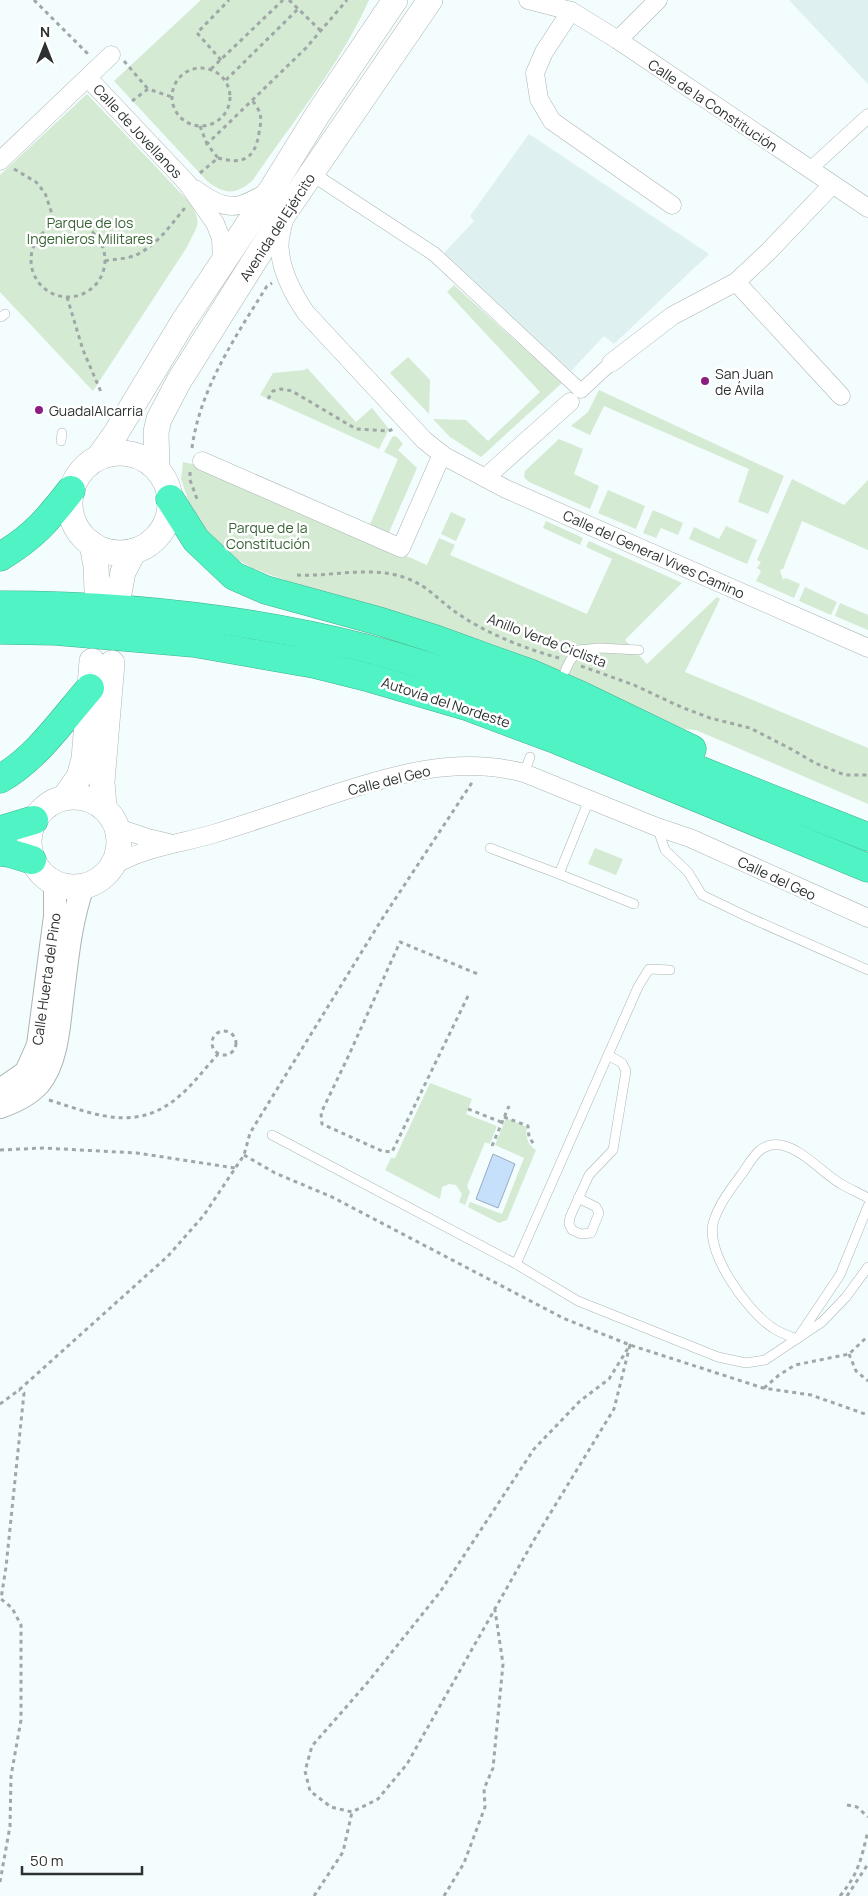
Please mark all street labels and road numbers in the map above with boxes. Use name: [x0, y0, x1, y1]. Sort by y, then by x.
street label: Calle de la Constitución: [644, 54, 782, 156]
street label: Calle de Jovellanos: [89, 80, 187, 182]
street label: Avenida del Ejército: [235, 169, 319, 285]
street label: Calle del General Vives Camino: [560, 505, 748, 603]
street label: Anillo Verde Ciclista: [485, 609, 609, 671]
street label: Autovía del Nordeste: [379, 672, 513, 732]
street label: Calle del Geo: [346, 761, 432, 799]
street label: Calle del Geo: [735, 852, 819, 904]
street label: Calle Huerta del Pino: [27, 912, 65, 1046]

